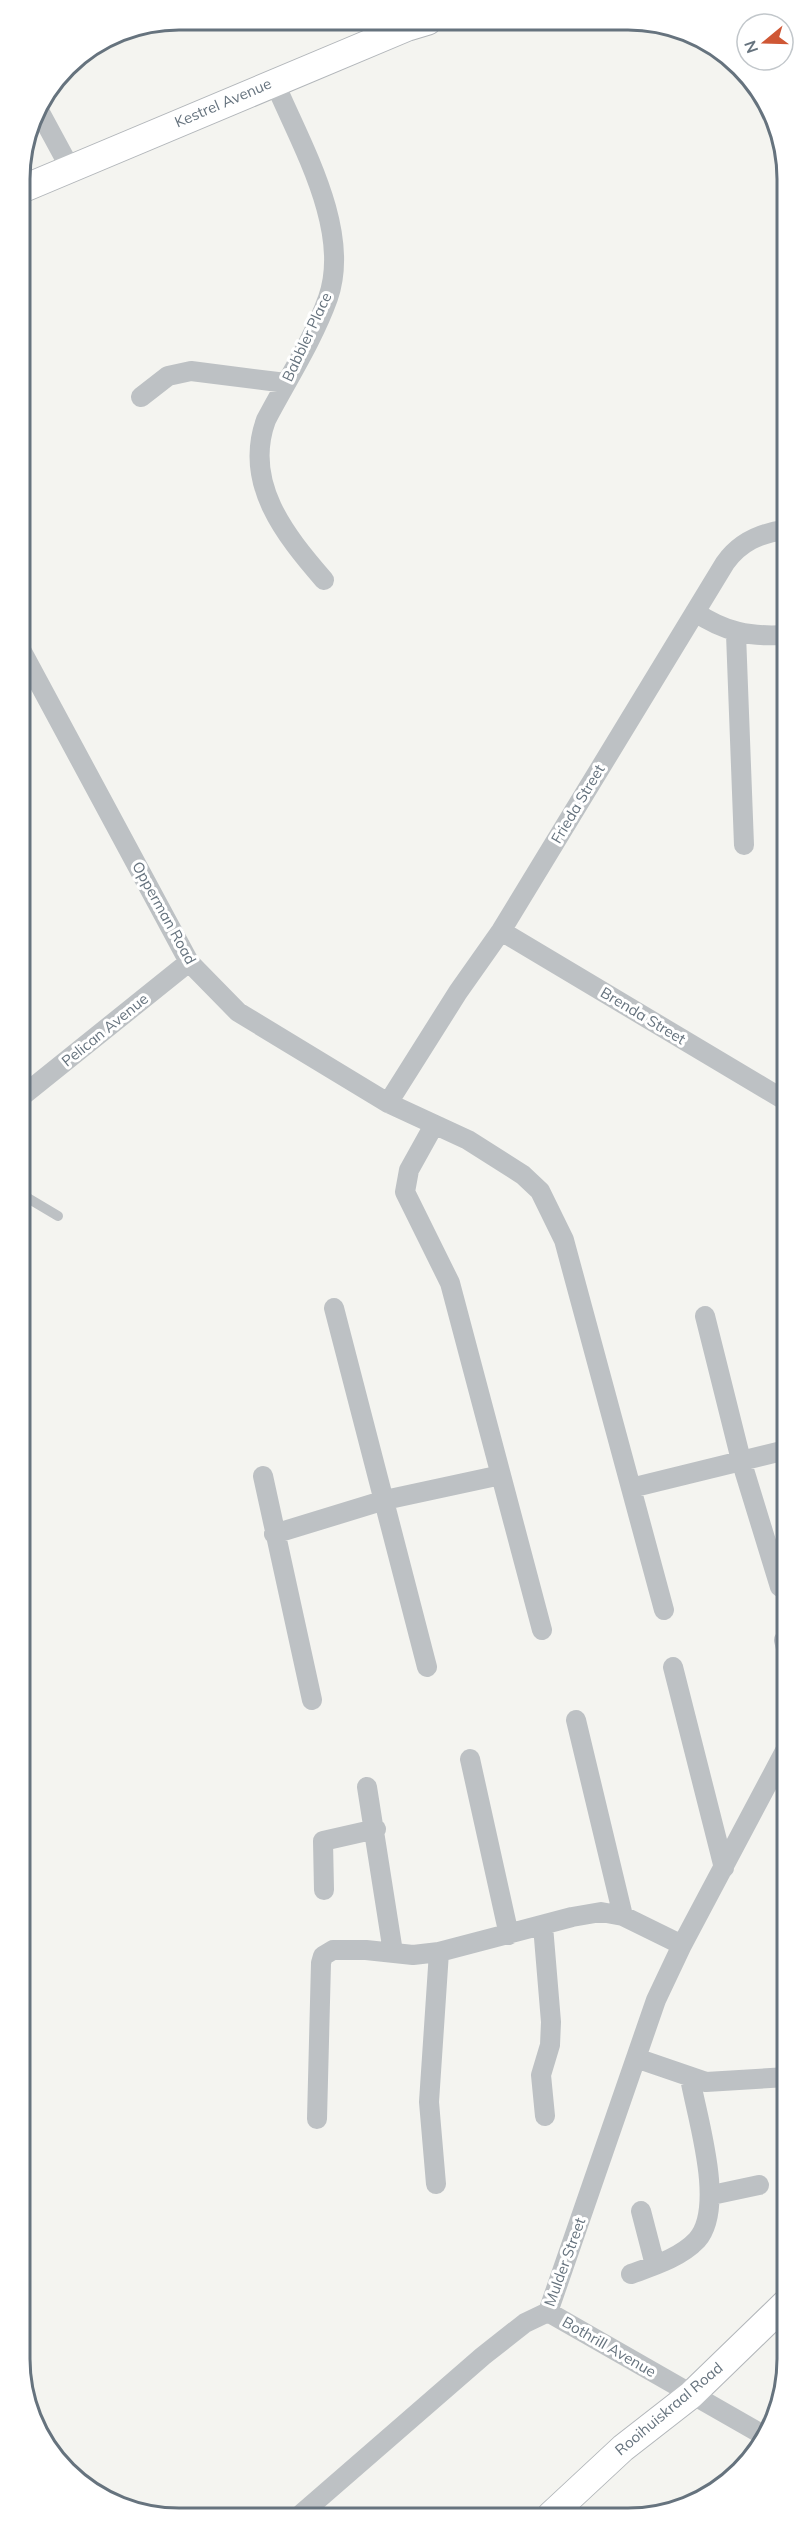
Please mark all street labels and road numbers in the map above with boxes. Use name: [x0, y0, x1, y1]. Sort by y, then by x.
street label: Kestrel Avenue: [172, 74, 274, 131]
street label: Babbler Place: [278, 289, 335, 384]
street label: Frieda Street: [547, 761, 609, 847]
street label: Opperman Road: [128, 858, 201, 968]
street label: Brenda Street: [597, 983, 689, 1048]
street label: Pelican Avenue: [57, 989, 152, 1070]
street label: Mulder Street: [540, 2215, 589, 2309]
street label: Bothrill Avenue: [559, 2312, 659, 2381]
street label: Rooihuiskraal Road: [611, 2358, 726, 2459]

